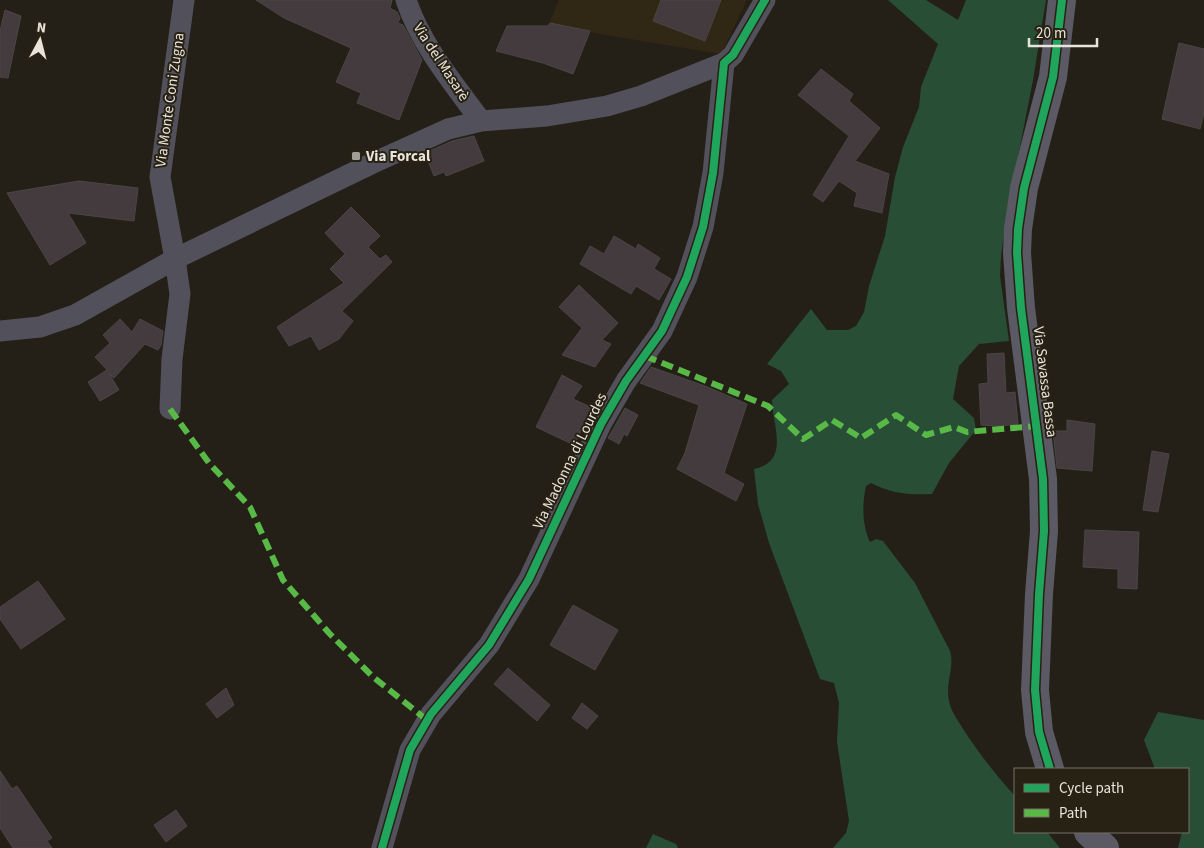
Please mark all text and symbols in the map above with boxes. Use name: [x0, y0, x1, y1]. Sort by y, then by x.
north arrow: [15, 15, 65, 65]
scale bar: [1029, 15, 1096, 47]
text: N: [36, 18, 47, 39]
street label: Via del Masarè: [408, 19, 474, 105]
text: 20 m: [1036, 23, 1066, 44]
street label: Via Monte Coni Zugna: [150, 32, 190, 168]
place label: Via Forcal: [365, 146, 431, 167]
marker: Via Forcal: [350, 150, 362, 162]
street label: Via Savassa Bassa: [1028, 325, 1062, 439]
street label: Via Madonna di Lourdes: [528, 389, 612, 533]
legend: [1014, 768, 1189, 833]
text: Cycle path: [1059, 778, 1124, 799]
text: Path: [1059, 803, 1087, 824]

